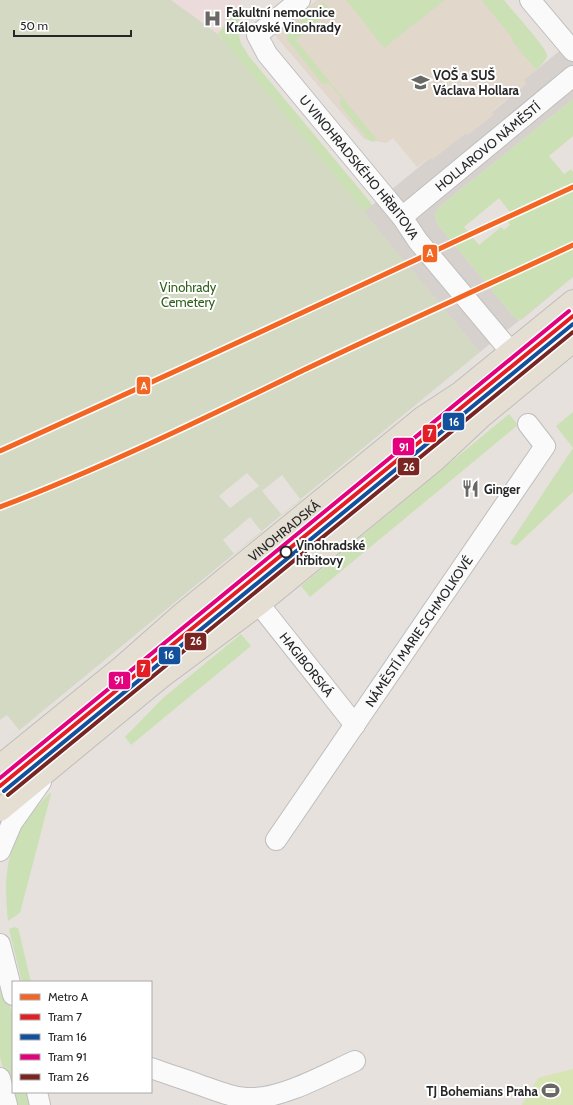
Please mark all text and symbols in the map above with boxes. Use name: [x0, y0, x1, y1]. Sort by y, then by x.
place label: Fakultní nemocnice Královské Vinohrady: [226, 4, 341, 35]
hospital icon: Fakultní nemocnice Královské Vinohrady: [203, 9, 223, 29]
scale bar: [14, 12, 131, 38]
text: 50 m: [20, 18, 48, 33]
place label: VOŠ a SUŠ Václava Hollara: [433, 66, 520, 98]
school or university icon: VOŠ a SUŠ Václava Hollara: [410, 72, 430, 92]
street label: U VINOHRADSKÉHO HŘBITOVA: [296, 92, 423, 242]
street label: HOLLAROVO NÁMĚSTÍ: [432, 98, 543, 194]
line badge: A: [422, 244, 438, 263]
text: A: [427, 246, 434, 260]
park label: Vinohrady Cemetery: [160, 279, 217, 310]
line badge: A: [136, 376, 151, 395]
text: A: [141, 379, 148, 393]
line badge: 16: [442, 412, 465, 431]
text: 16: [449, 415, 459, 429]
line badge: 7: [422, 424, 437, 443]
text: 7: [427, 426, 433, 440]
line badge: 91: [392, 437, 415, 456]
text: 91: [399, 440, 409, 454]
line badge: 26: [397, 457, 420, 476]
text: 26: [403, 460, 415, 474]
restaurant icon: Ginger: [461, 479, 481, 499]
place label: Ginger: [484, 481, 521, 497]
street label: VINOHRADSKÁ: [245, 496, 323, 565]
place label: Vinohradské hřbitovy: [296, 537, 365, 568]
marker: Vinohradské hřbitovy: [279, 545, 293, 559]
street label: NÁMĚSTÍ MARIE SCHMOLKOVÉ: [361, 552, 476, 710]
street label: HAGIBORSKÁ: [276, 629, 338, 700]
line badge: 26: [184, 632, 207, 651]
text: 26: [190, 634, 202, 648]
line badge: 16: [158, 646, 181, 665]
text: 16: [164, 648, 174, 662]
line badge: 7: [136, 659, 151, 678]
text: 7: [140, 661, 146, 675]
line badge: 91: [108, 671, 131, 690]
text: 91: [114, 673, 124, 687]
legend: [12, 981, 152, 1093]
text: Metro A: [48, 989, 89, 1004]
text: Tram 7: [48, 1009, 82, 1024]
text: Tram 16: [48, 1029, 87, 1044]
text: Tram 91: [48, 1049, 87, 1064]
text: Tram 26: [48, 1069, 89, 1084]
sports icon: TJ Bohemians Praha: [541, 1081, 561, 1101]
place label: TJ Bohemians Praha: [426, 1083, 539, 1099]

